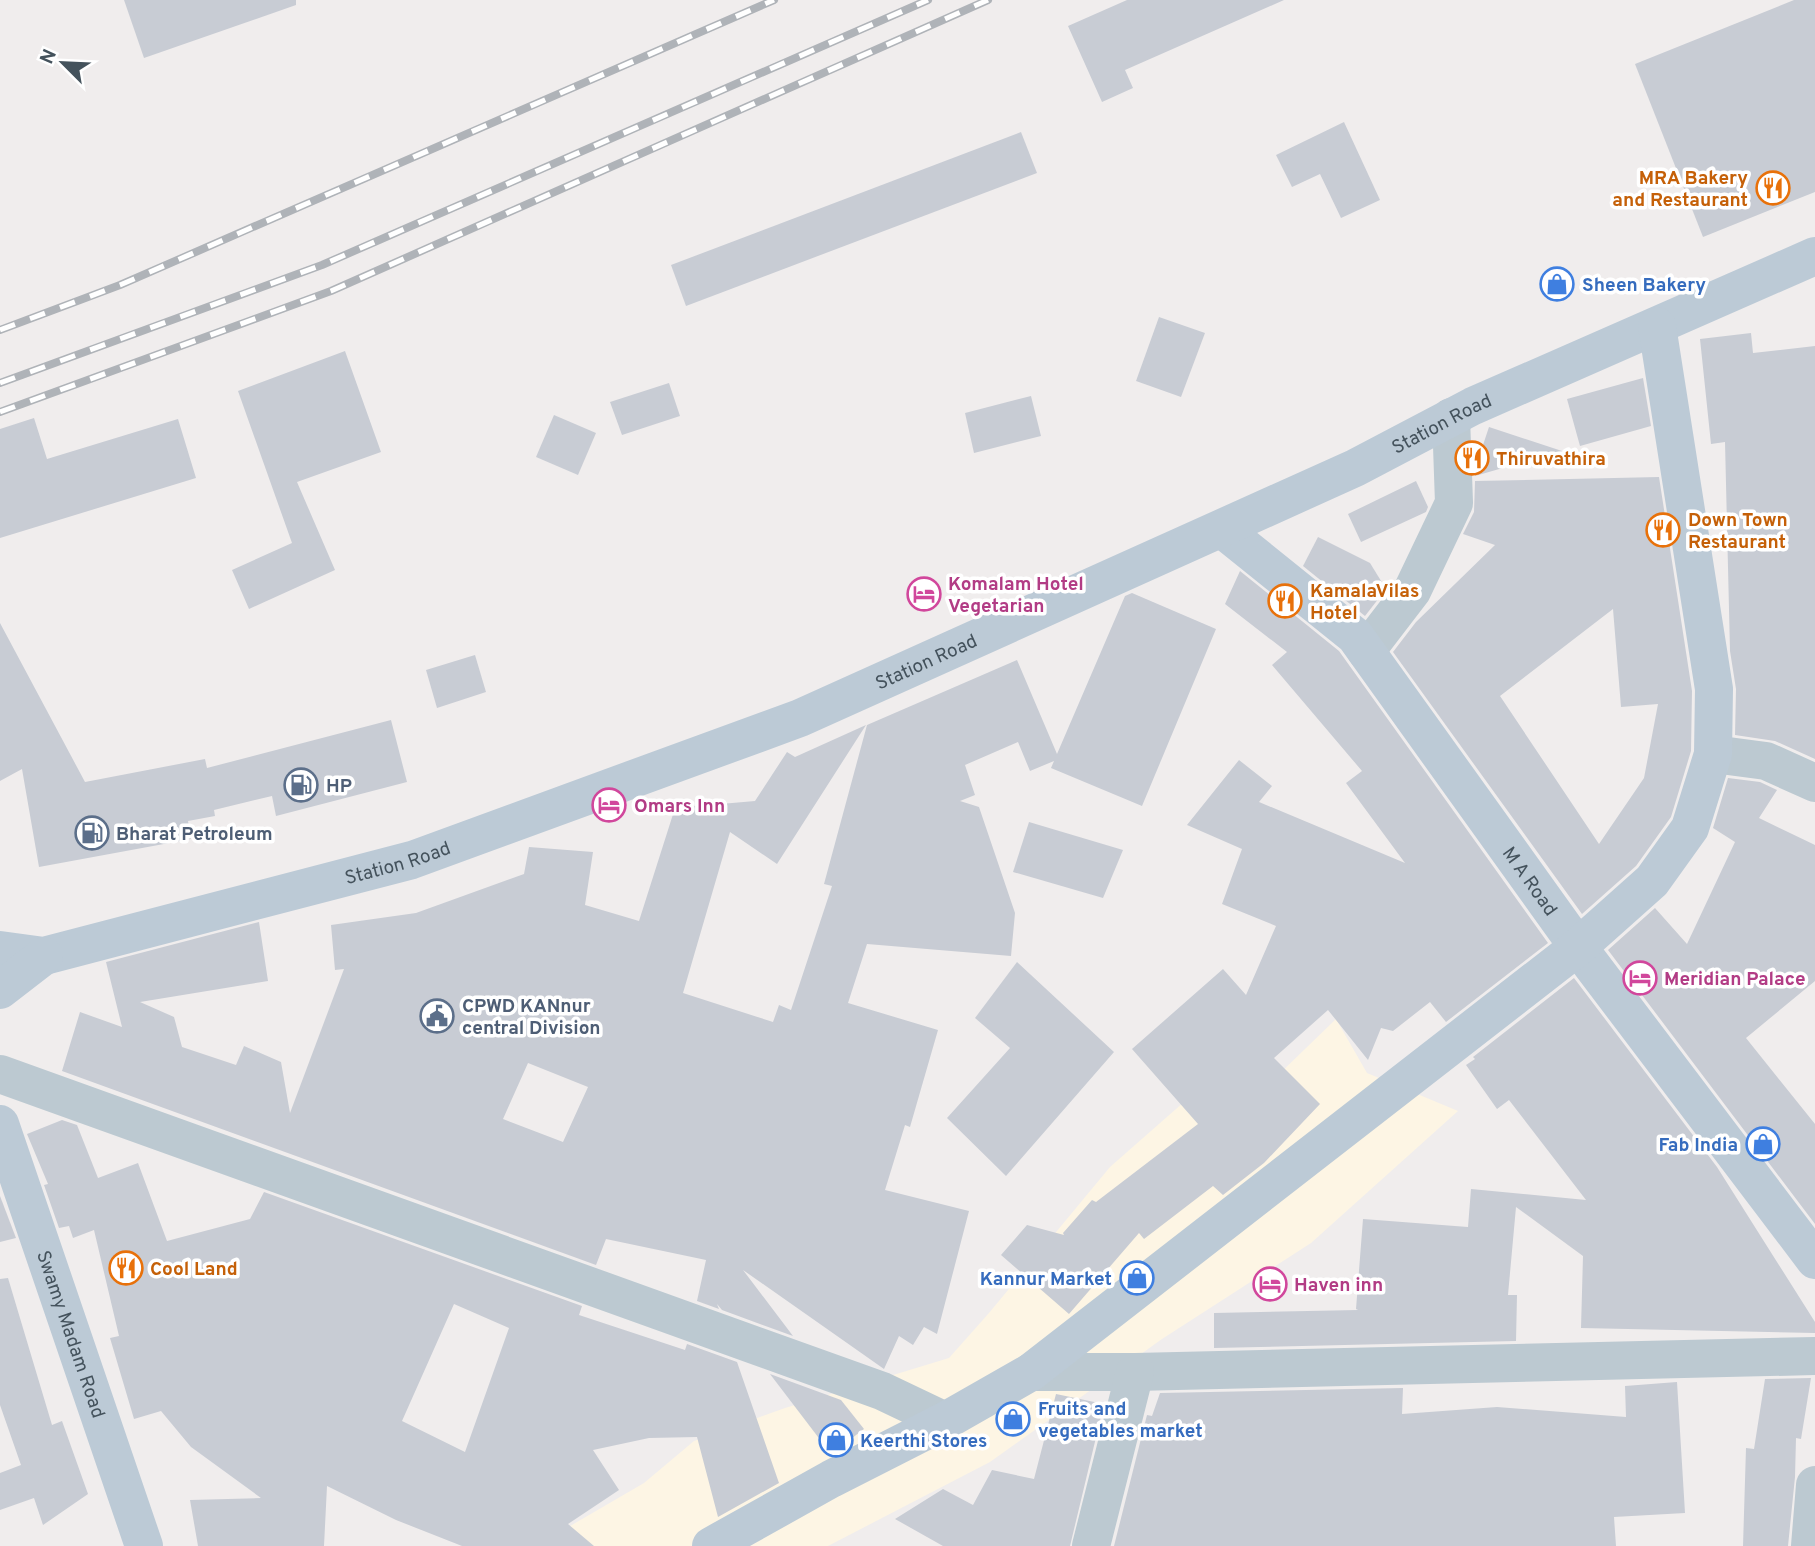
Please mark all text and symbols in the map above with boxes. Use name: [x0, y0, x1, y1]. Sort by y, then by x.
north arrow: [28, 28, 98, 98]
text: N: [36, 46, 63, 68]
place label: MRA Bakery and Restaurant: [1612, 167, 1748, 213]
restaurant icon: MRA Bakery and Restaurant: [1754, 169, 1792, 207]
shop icon: Sheen Bakery: [1538, 265, 1576, 303]
place label: Sheen Bakery: [1582, 274, 1706, 298]
street label: Station Road: [1388, 389, 1496, 461]
restaurant icon: Thiruvathira: [1453, 439, 1491, 477]
place label: Thiruvathira: [1496, 448, 1606, 472]
place label: Down Town Restaurant: [1688, 509, 1788, 555]
restaurant icon: Down Town Restaurant: [1644, 511, 1682, 549]
place label: Komalam Hotel Vegetarian: [948, 573, 1084, 619]
hotel icon: Komalam Hotel Vegetarian: [905, 575, 943, 613]
place label: KamalaVilas Hotel: [1310, 580, 1419, 626]
restaurant icon: KamalaVilas Hotel: [1266, 582, 1304, 620]
street label: Station Road: [872, 630, 981, 696]
fuel station icon: HP: [282, 766, 320, 804]
place label: HP: [326, 775, 352, 799]
hotel icon: Omars Inn: [590, 786, 628, 824]
place label: Omars Inn: [634, 795, 725, 819]
fuel station icon: Bharat Petroleum: [73, 814, 111, 852]
place label: Bharat Petroleum: [116, 823, 273, 847]
street label: Station Road: [342, 837, 454, 891]
street label: M A Road: [1496, 843, 1562, 921]
hotel icon: Meridian Palace: [1621, 959, 1659, 997]
place label: Meridian Palace: [1664, 968, 1806, 992]
place label: CPWD KANnur central Division: [462, 995, 601, 1041]
public building icon: CPWD KANnur central Division: [418, 997, 456, 1035]
shop icon: Fab India: [1744, 1125, 1782, 1163]
place label: Fab India: [1659, 1134, 1738, 1158]
street label: Swamy Madam Road: [30, 1248, 109, 1422]
restaurant icon: Cool Land: [107, 1249, 145, 1287]
place label: Cool Land: [150, 1258, 238, 1282]
shop icon: Kannur Market: [1118, 1259, 1156, 1297]
hotel icon: Haven inn: [1251, 1265, 1289, 1303]
place label: Kannur Market: [980, 1268, 1112, 1292]
place label: Haven inn: [1294, 1274, 1383, 1298]
place label: Fruits and vegetables market: [1038, 1398, 1203, 1444]
shop icon: Fruits and vegetables market: [994, 1400, 1032, 1438]
shop icon: Keerthi Stores: [817, 1421, 855, 1459]
place label: Keerthi Stores: [860, 1430, 987, 1454]

